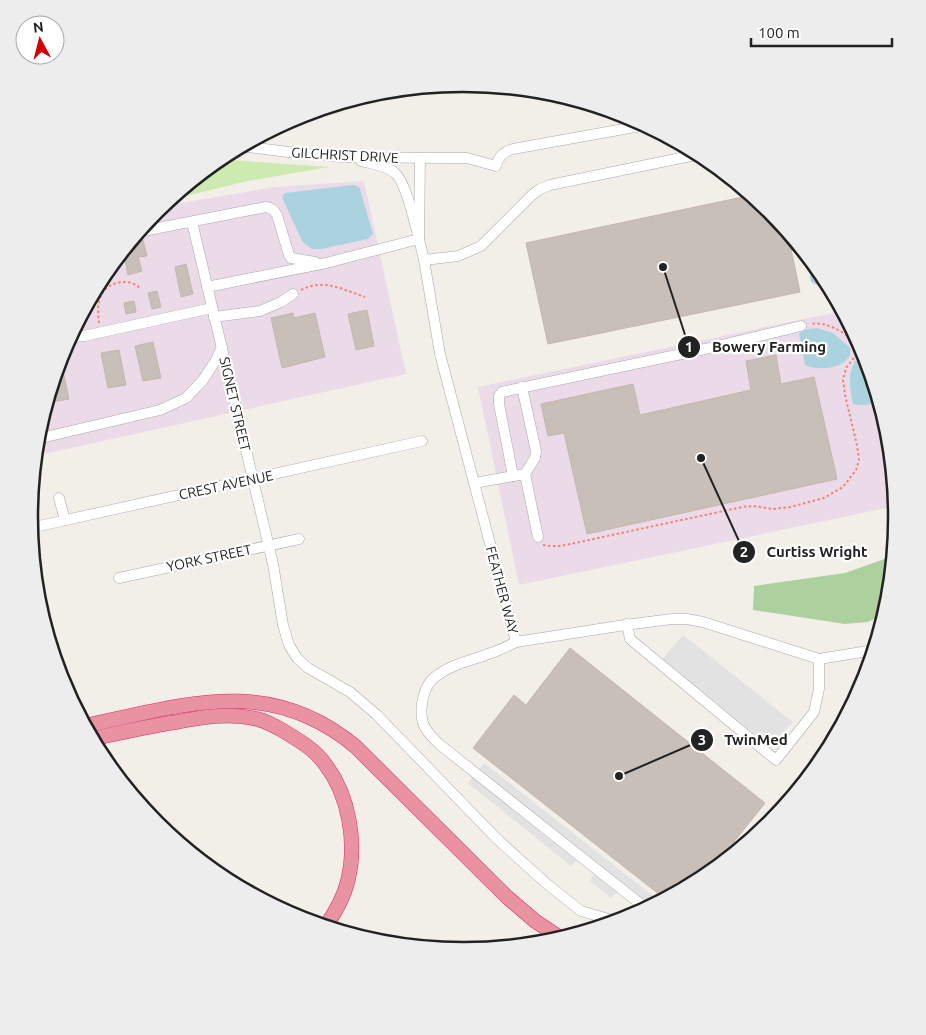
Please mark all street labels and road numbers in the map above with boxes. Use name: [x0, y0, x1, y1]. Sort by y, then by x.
street label: GILCHRIST DRIVE: [291, 144, 399, 166]
street label: SIGNET STREET: [216, 355, 254, 453]
street label: CREST AVENUE: [177, 467, 275, 503]
street label: YORK STREET: [165, 541, 253, 575]
street label: FEATHER WAY: [483, 544, 521, 636]

